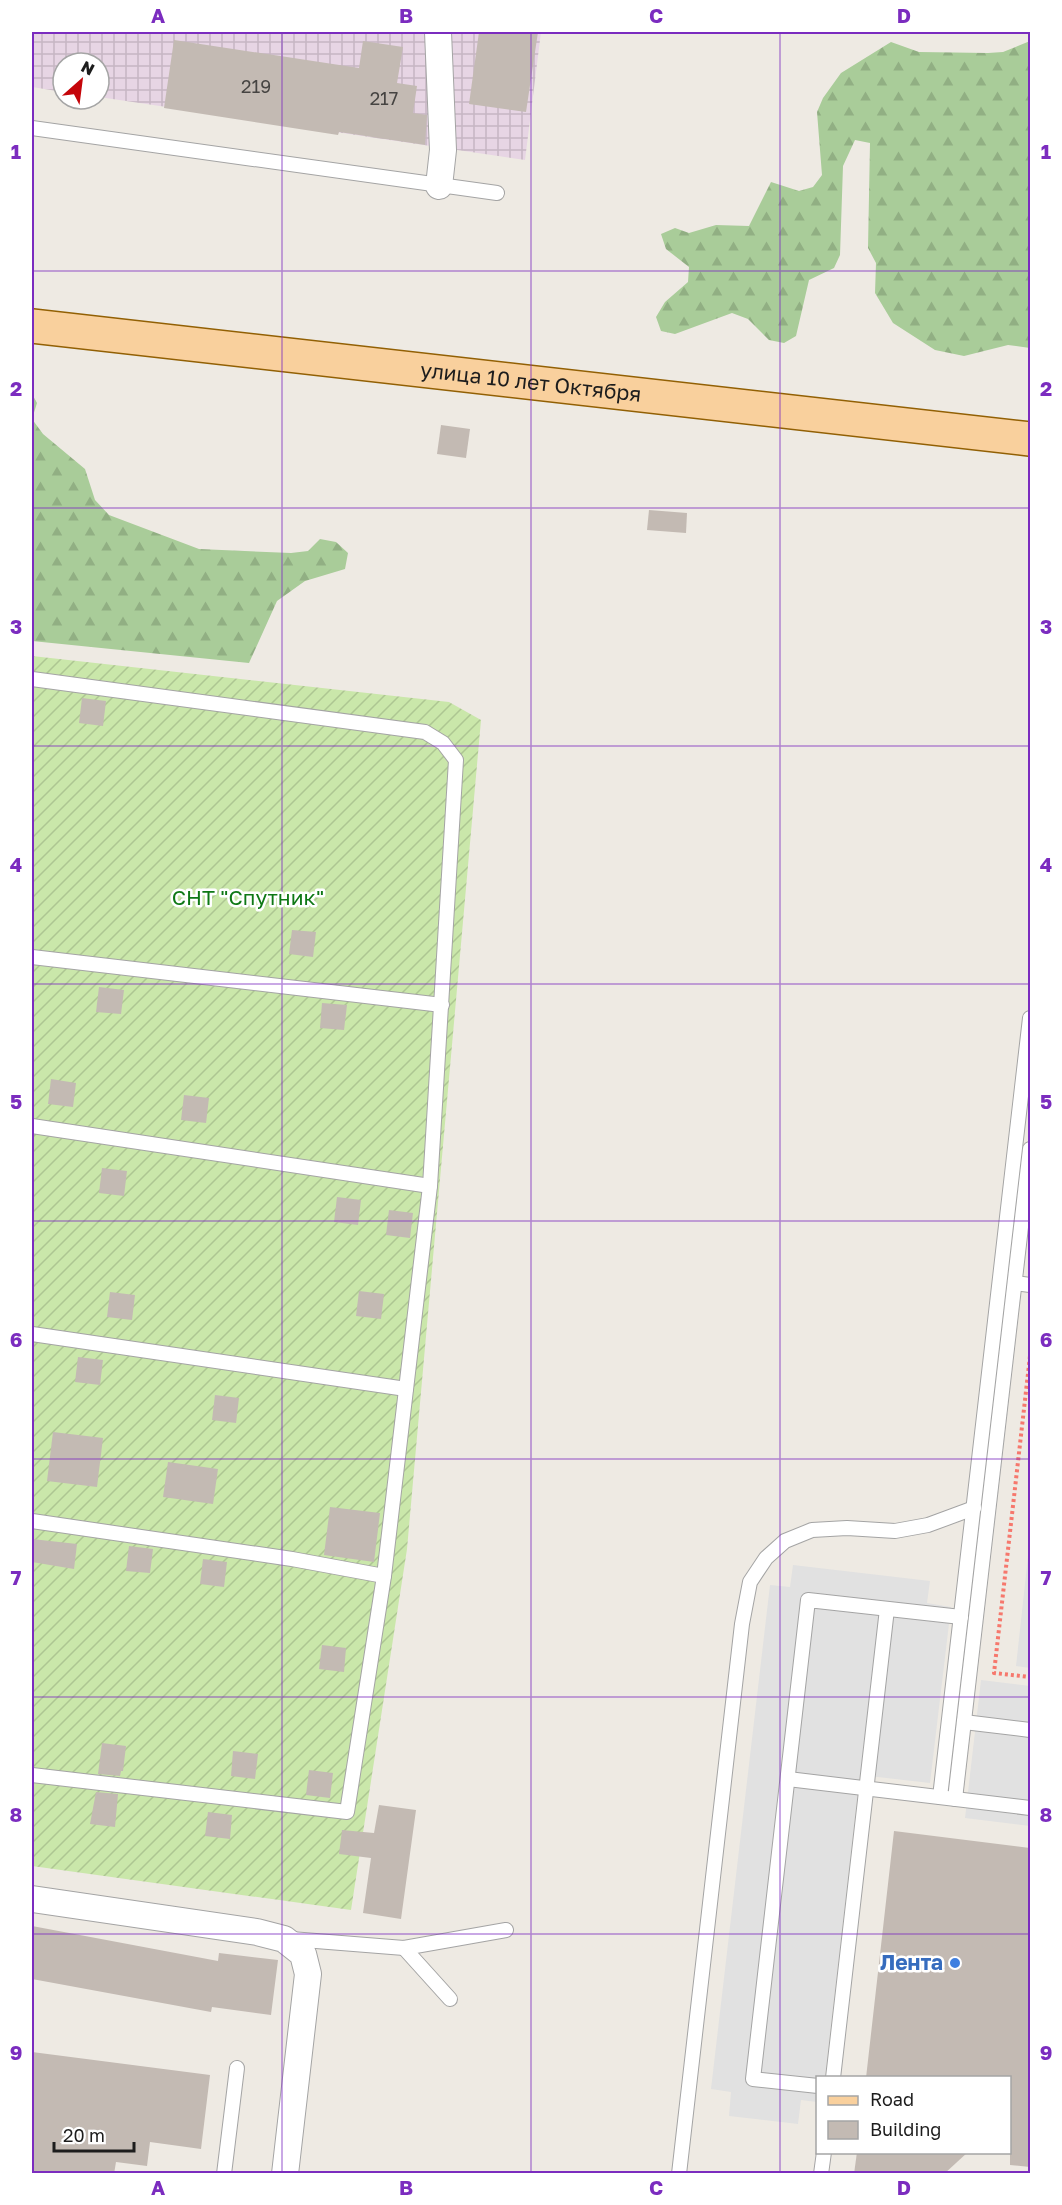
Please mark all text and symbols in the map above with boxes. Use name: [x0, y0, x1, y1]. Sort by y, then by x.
text: A: [151, 3, 165, 27]
text: B: [399, 3, 413, 27]
text: C: [649, 3, 663, 27]
text: D: [897, 3, 911, 27]
north arrow: [51, 51, 111, 111]
text: N: [78, 56, 98, 79]
house number: 219: [241, 75, 271, 97]
house number: 217: [370, 87, 398, 109]
text: 1: [11, 139, 21, 163]
text: 1: [1041, 139, 1051, 163]
street label: улица 10 лет Октября: [419, 356, 643, 407]
text: 2: [10, 376, 22, 400]
text: 2: [1040, 376, 1052, 400]
text: 3: [10, 614, 22, 638]
text: 3: [1040, 614, 1052, 638]
text: 4: [10, 852, 22, 876]
text: 4: [1040, 852, 1052, 876]
park label: СНТ "Спутник": [172, 884, 324, 910]
text: 5: [10, 1089, 22, 1113]
text: 5: [1040, 1089, 1052, 1113]
text: 6: [10, 1327, 22, 1351]
text: 6: [1040, 1327, 1052, 1351]
text: 7: [11, 1565, 22, 1589]
text: 7: [1041, 1565, 1052, 1589]
text: 8: [10, 1802, 22, 1826]
text: 8: [1040, 1802, 1052, 1826]
place label: Лента: [880, 1949, 943, 1975]
marker: Лента: [948, 1956, 962, 1970]
text: 9: [10, 2040, 22, 2064]
text: 9: [1040, 2040, 1052, 2064]
legend: [816, 2076, 1011, 2154]
text: Road: [870, 2088, 914, 2110]
scale bar: [54, 2115, 134, 2153]
text: Building: [870, 2118, 941, 2140]
text: 20 m: [63, 2124, 105, 2146]
text: A: [151, 2175, 165, 2199]
text: B: [399, 2175, 413, 2199]
text: C: [649, 2175, 663, 2199]
text: D: [897, 2175, 911, 2199]

